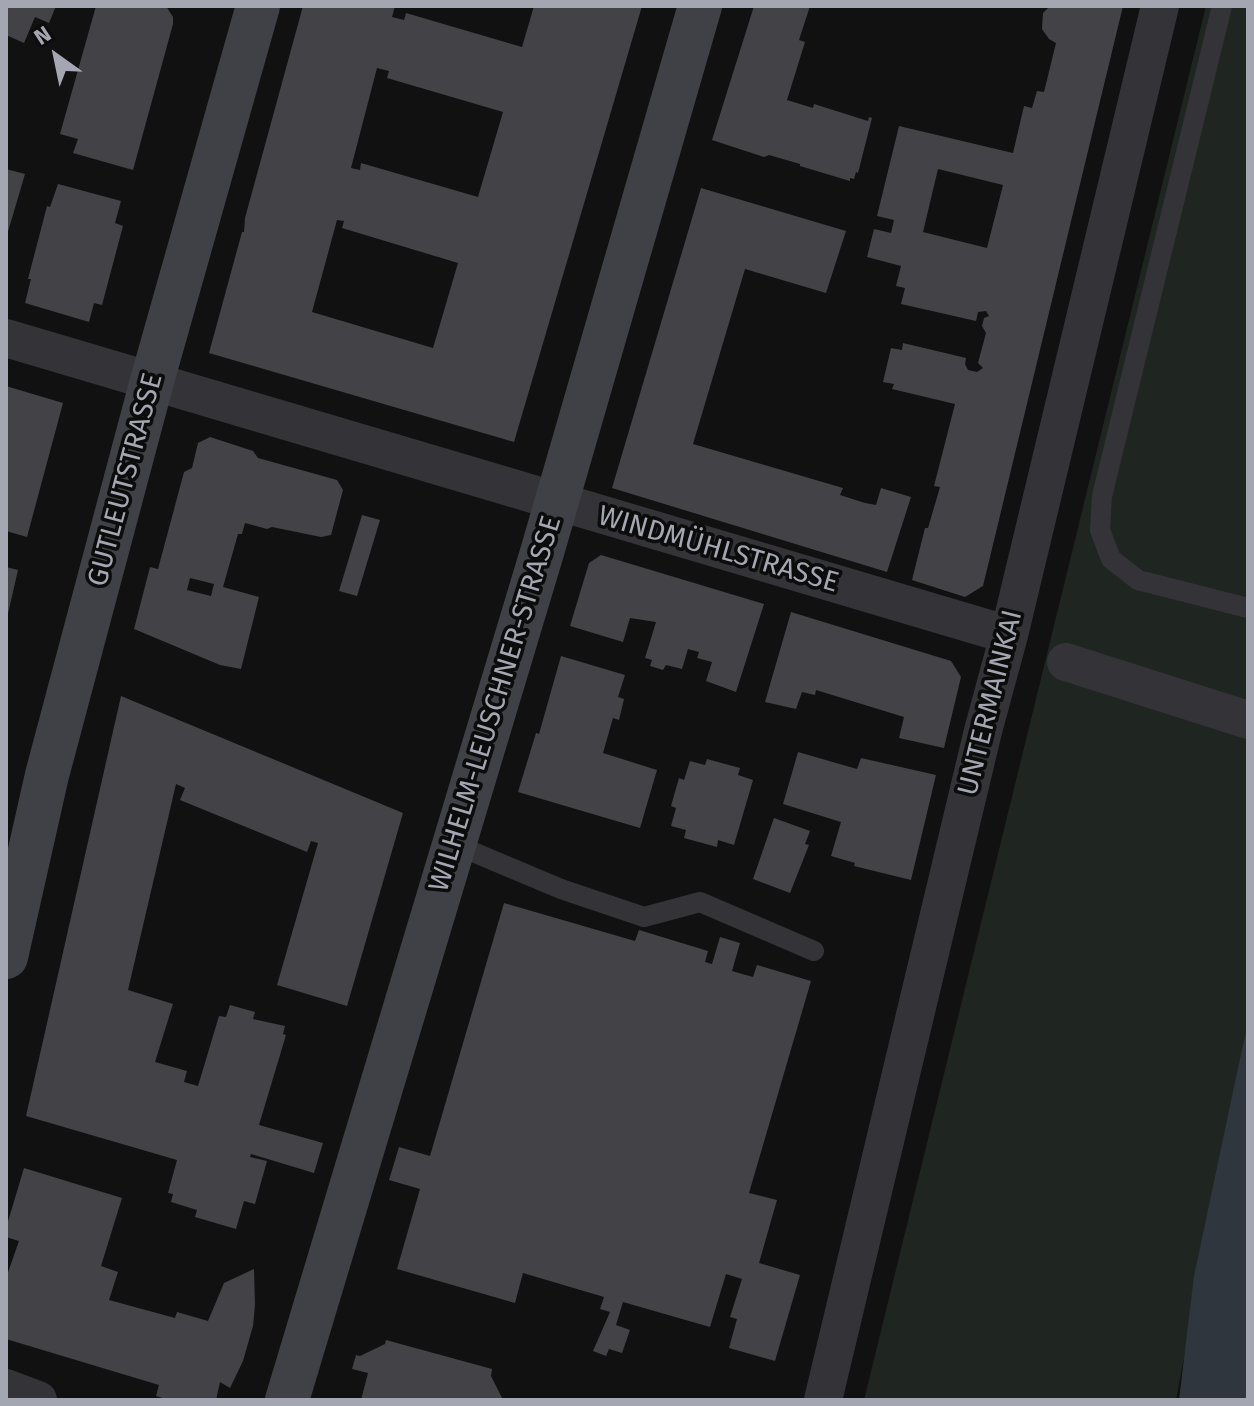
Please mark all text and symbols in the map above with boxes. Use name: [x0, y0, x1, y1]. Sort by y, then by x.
north arrow: [16, 16, 96, 96]
text: N: [29, 20, 56, 51]
street label: GUTLEUTSTRASSE: [81, 370, 171, 590]
street label: WINDMÜHLSTRASSE: [594, 500, 842, 600]
street label: WILHELM-LEUSCHNER-STRASSE: [423, 512, 569, 896]
street label: UNTERMAINKAI: [952, 607, 1030, 799]

